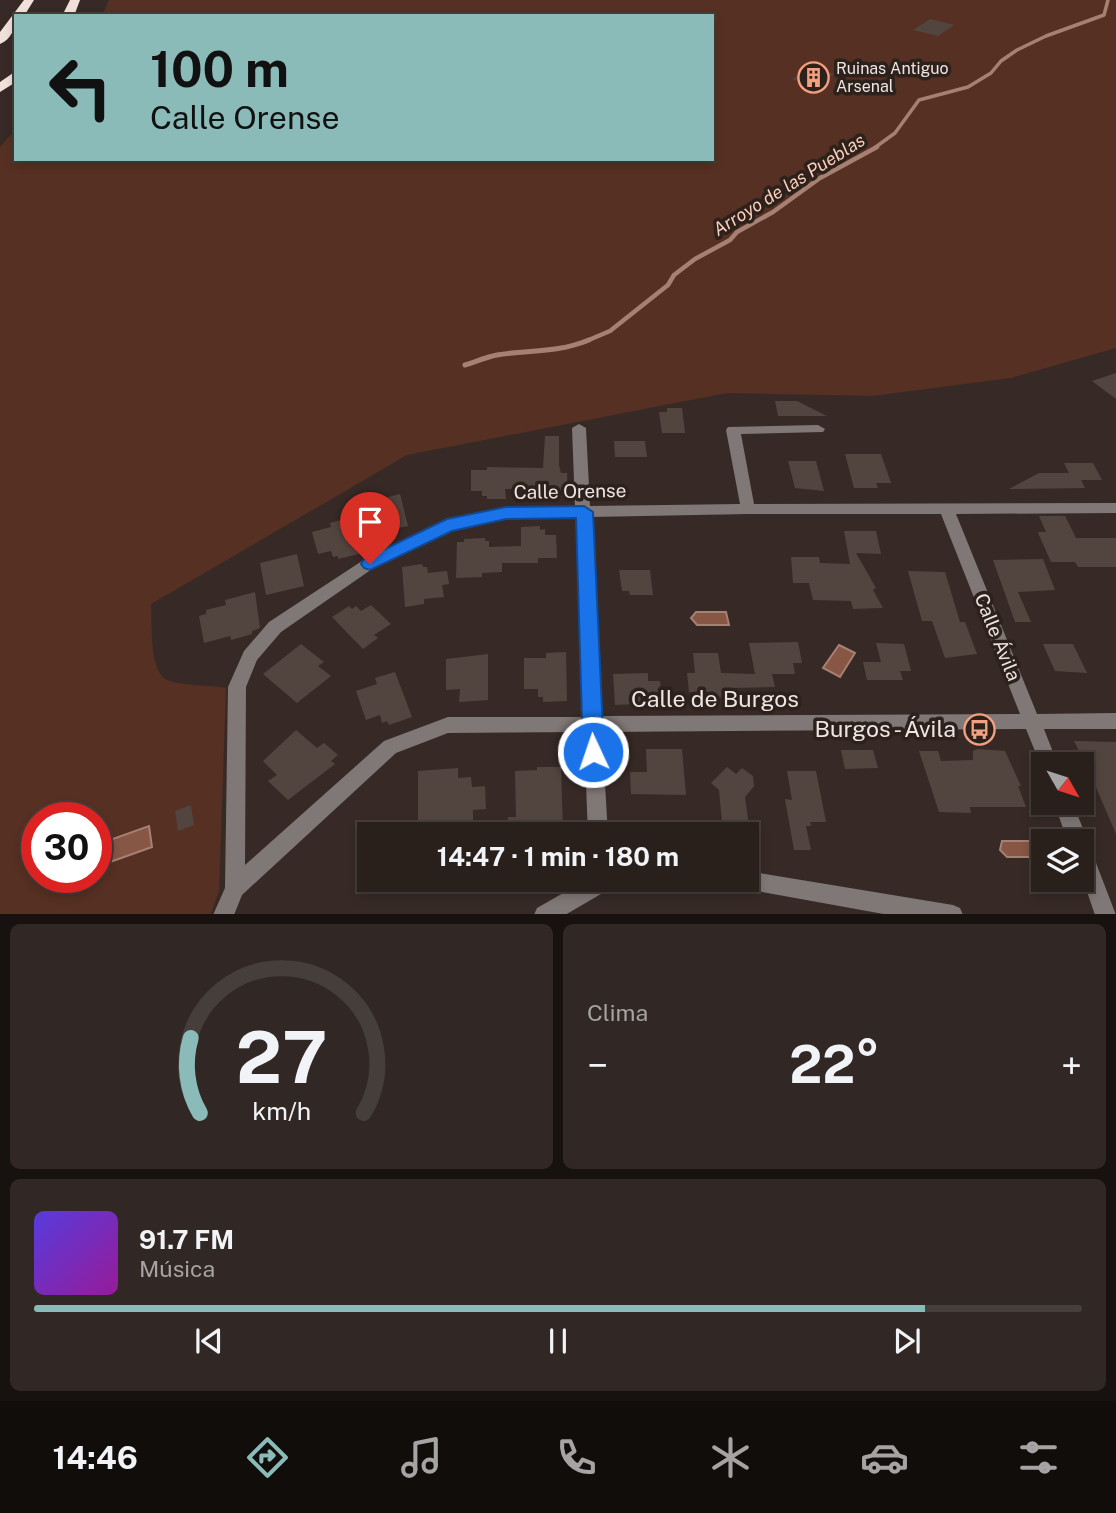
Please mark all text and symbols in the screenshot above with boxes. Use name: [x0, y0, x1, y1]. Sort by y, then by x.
text: 100 m: [150, 40, 289, 98]
icon: left: [35, 42, 126, 133]
place label: Ruinas Antiguo Arsenal: [836, 59, 949, 96]
building icon: Ruinas Antiguo Arsenal: [796, 60, 830, 94]
text: Calle Orense: [150, 99, 340, 136]
water label: Arroyo de las Pueblas: [709, 129, 869, 240]
street label: Calle Orense: [514, 479, 626, 503]
pin: [340, 492, 400, 564]
icon: arrive: [351, 503, 389, 541]
street label: Calle Ávila: [970, 590, 1026, 684]
street label: Calle de Burgos: [631, 685, 799, 712]
bus stop icon: Burgos - Ávila: [962, 712, 996, 746]
position arrow: [556, 715, 630, 789]
place label: Burgos - Ávila: [815, 715, 956, 742]
north arrow: [1031, 752, 1094, 816]
map controls: [1031, 752, 1094, 892]
speed limit sign: 30: [21, 802, 112, 893]
button: layers: [1031, 829, 1094, 892]
text: 14:47 · 1 min · 180 m: [437, 841, 679, 872]
text: Clima: [587, 999, 648, 1026]
text: 27: [236, 1014, 327, 1099]
text: 22°: [789, 1034, 880, 1095]
text: −: [587, 1043, 608, 1088]
text: +: [1061, 1043, 1082, 1088]
text: km/h: [252, 1095, 311, 1125]
text: 91.7 FM: [139, 1224, 234, 1255]
text: Música: [139, 1255, 215, 1282]
icon: previous: [190, 1322, 228, 1360]
icon: pause: [539, 1322, 577, 1360]
icon: next: [888, 1322, 926, 1360]
icon: directions: [243, 1433, 292, 1482]
icon: music: [397, 1433, 446, 1482]
icon: phone: [552, 1433, 601, 1482]
icon: climate: [706, 1433, 755, 1482]
icon: car: [860, 1433, 909, 1482]
icon: filters: [1014, 1433, 1063, 1482]
text: 14:46: [53, 1439, 138, 1476]

